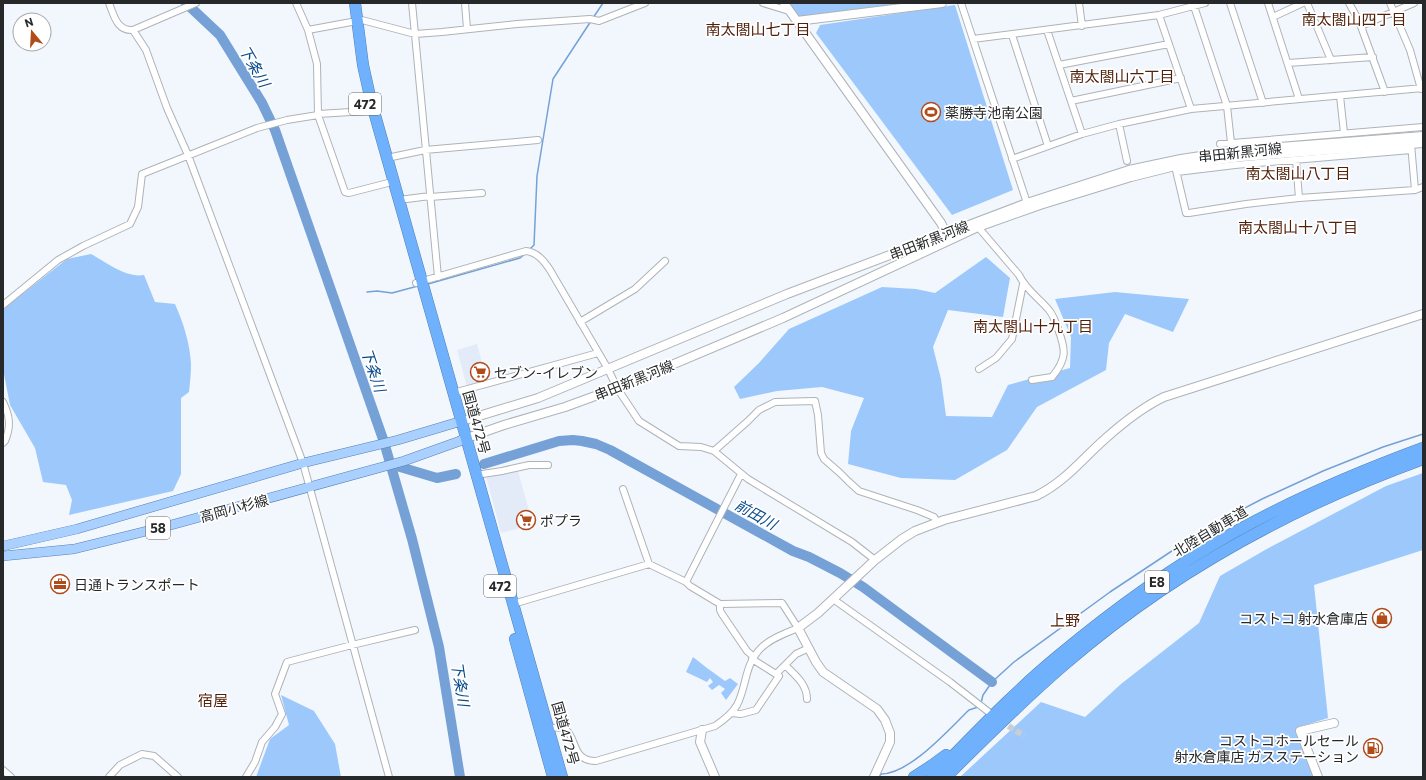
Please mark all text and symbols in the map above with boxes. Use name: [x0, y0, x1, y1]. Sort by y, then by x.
district label: 南太閤山四丁目: [1301, 10, 1407, 28]
north arrow: [12, 12, 52, 52]
text: N: [23, 15, 35, 29]
district label: 南太閤山七丁目: [705, 20, 811, 38]
water label: 下条川: [236, 42, 275, 92]
district label: 南太閤山六丁目: [1069, 67, 1175, 85]
road number: 472: [349, 93, 381, 115]
sports icon: 薬勝寺池南公園: [920, 101, 942, 123]
place label: 薬勝寺池南公園: [945, 104, 1043, 121]
street label: 串田新黒河線: [1197, 139, 1283, 165]
district label: 南太閤山八丁目: [1245, 164, 1351, 182]
street label: 串田新黒河線: [887, 217, 971, 263]
district label: 南太閤山十八丁目: [1238, 218, 1358, 236]
district label: 南太閤山十九丁目: [973, 317, 1093, 335]
water label: 下条川: [358, 346, 390, 396]
street label: 串田新黒河線: [592, 356, 676, 404]
supermarket icon: セブン-イレブン: [469, 361, 491, 383]
place label: セブン-イレブン: [494, 364, 598, 381]
street label: 国道472号: [460, 388, 494, 456]
street label: 高岡小杉線: [198, 491, 270, 525]
water label: 前田川: [732, 495, 782, 534]
street label: 北陸自動車道: [1170, 502, 1250, 560]
supermarket icon: ポプラ: [515, 509, 537, 531]
place label: ポプラ: [540, 512, 582, 529]
road number: 58: [146, 517, 170, 539]
road number: E8: [1145, 571, 1169, 593]
office icon: 日通トランスポート: [49, 573, 71, 595]
road number: 472: [484, 575, 516, 597]
place label: 日通トランスポート: [74, 576, 200, 593]
shop icon: コストコ 射水倉庫店: [1371, 607, 1393, 629]
place label: コストコ 射水倉庫店: [1239, 610, 1368, 627]
district label: 上野: [1050, 611, 1080, 629]
water label: 下条川: [449, 660, 474, 710]
district label: 宿屋: [198, 691, 228, 709]
street label: 国道472号: [549, 699, 583, 767]
place label: コストコホールセール 射水倉庫店 ガスステーション: [1175, 732, 1359, 765]
fuel station icon: コストコホールセール 射水倉庫店 ガスステーション: [1362, 737, 1384, 759]

